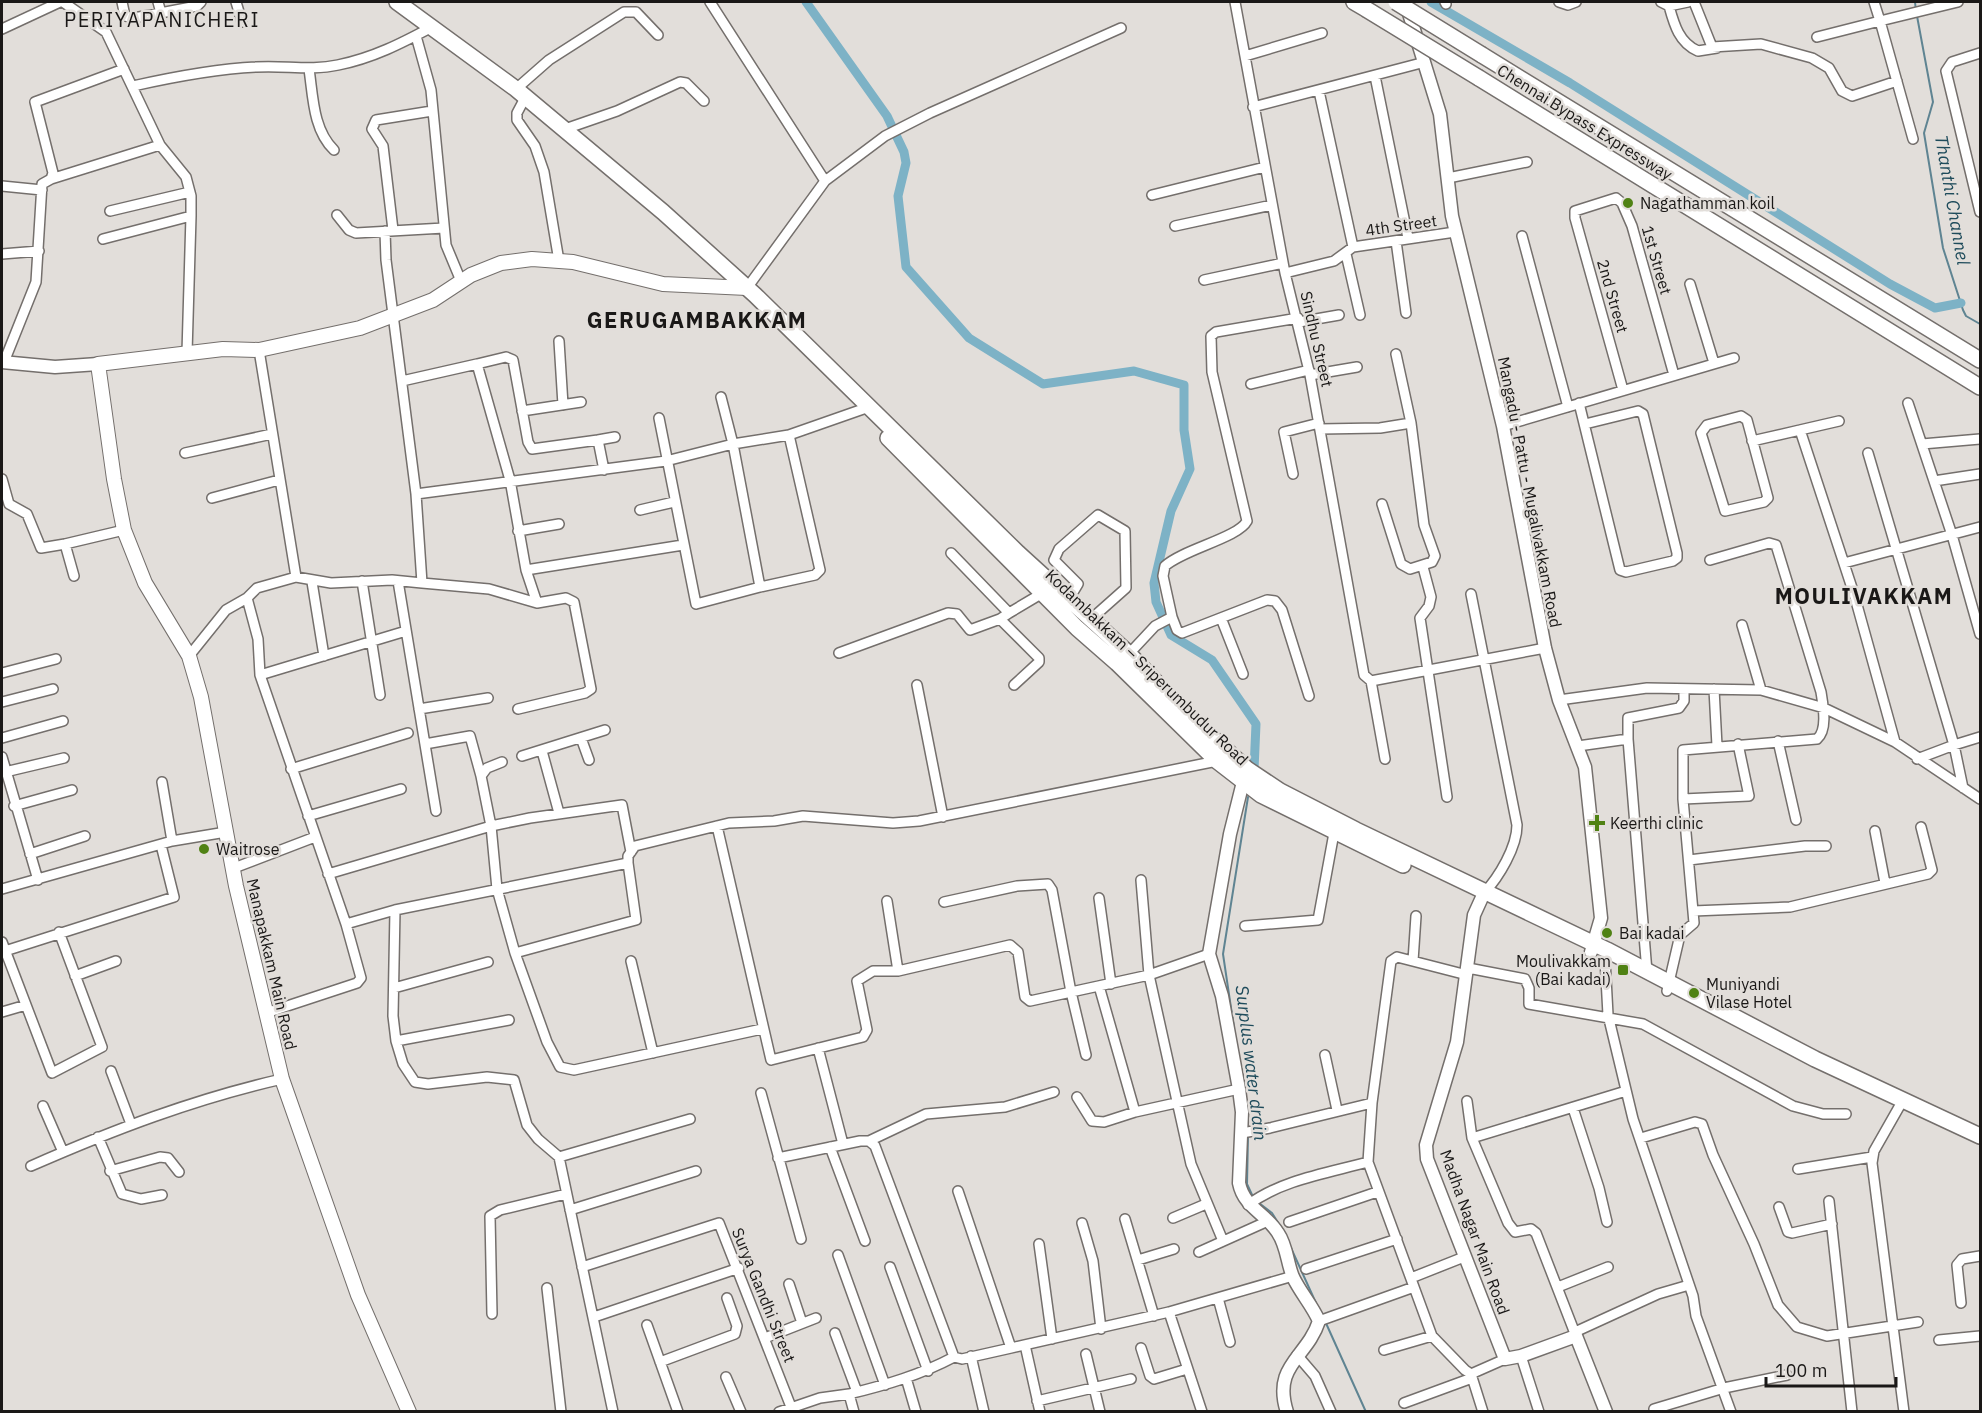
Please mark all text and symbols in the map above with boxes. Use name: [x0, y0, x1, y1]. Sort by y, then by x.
district label: PERIYAPANICHERI: [64, 6, 260, 33]
street label: Chennai Bypass Expressway: [1494, 60, 1676, 184]
water label: Thanthi Channel: [1930, 133, 1975, 267]
place label: Nagathamman koil: [1640, 193, 1775, 213]
marker: Nagathamman koil: [1621, 196, 1635, 210]
street label: 4th Street: [1364, 210, 1438, 240]
street label: 1st Street: [1638, 223, 1676, 297]
street label: 2nd Street: [1593, 257, 1633, 335]
street label: Sindhu Street: [1296, 289, 1338, 389]
district label: GERUGAMBAKKAM: [587, 305, 807, 334]
street label: Mangadu - Pattu - Mugalivakkam Road: [1494, 355, 1566, 629]
street label: Kodambakkam – Sriperumbudur Road: [1042, 565, 1252, 769]
district label: MOULIVAKKAM: [1775, 581, 1953, 610]
place label: Keerthi clinic: [1610, 813, 1703, 833]
marker: Keerthi clinic: [1588, 814, 1606, 832]
place label: Waitrose: [216, 839, 280, 859]
marker: Waitrose: [197, 842, 211, 856]
street label: Manapakkam Main Road: [243, 876, 301, 1052]
place label: Bai kadai: [1619, 923, 1685, 943]
marker: Bai kadai: [1600, 926, 1614, 940]
place label: Moulivakkam (Bai kadai): [1516, 951, 1611, 989]
marker: Moulivakkam (Bai kadai): [1616, 963, 1630, 977]
place label: Muniyandi Vilase Hotel: [1706, 974, 1792, 1012]
water label: Surplus water drain: [1231, 984, 1272, 1142]
marker: Muniyandi Vilase Hotel: [1687, 986, 1701, 1000]
street label: Madha Nagar Main Road: [1436, 1147, 1514, 1317]
street label: Surya Gandhi Street: [728, 1225, 800, 1365]
scale bar: [1766, 1350, 1896, 1388]
text: 100 m: [1775, 1359, 1827, 1382]

